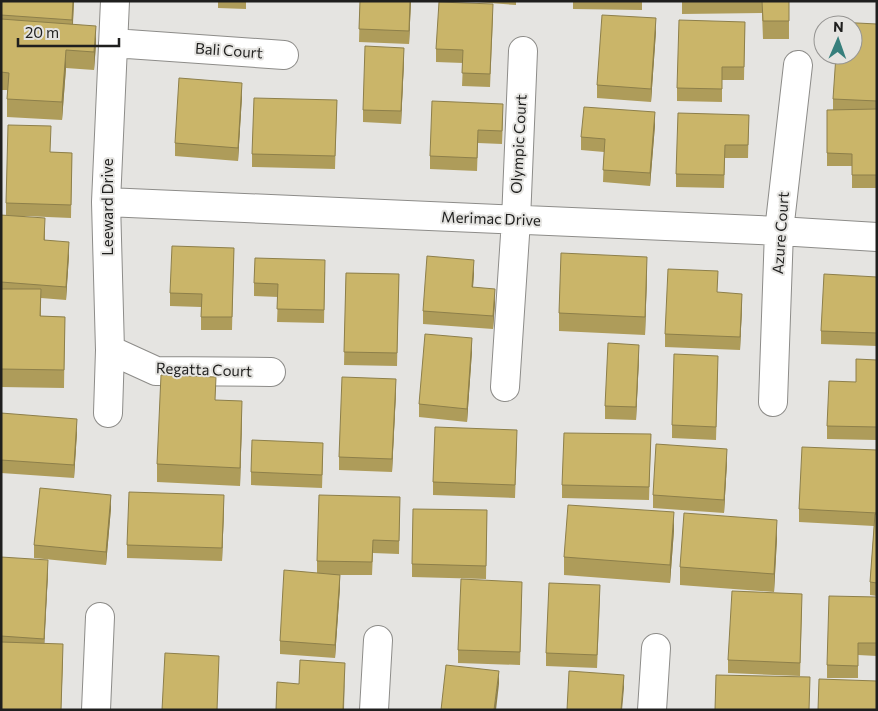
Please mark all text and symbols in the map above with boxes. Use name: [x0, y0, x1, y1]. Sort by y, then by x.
scale bar: [18, 15, 119, 47]
north arrow: [813, 15, 863, 65]
text: N: [833, 18, 844, 35]
text: 20 m: [25, 23, 59, 41]
street label: Bali Court: [195, 39, 264, 61]
street label: Olympic Court: [506, 94, 530, 194]
street label: Leeward Drive: [98, 158, 116, 256]
street label: Azure Court: [768, 191, 792, 275]
street label: Merimac Drive: [441, 207, 541, 229]
street label: Regatta Court: [156, 358, 252, 380]

